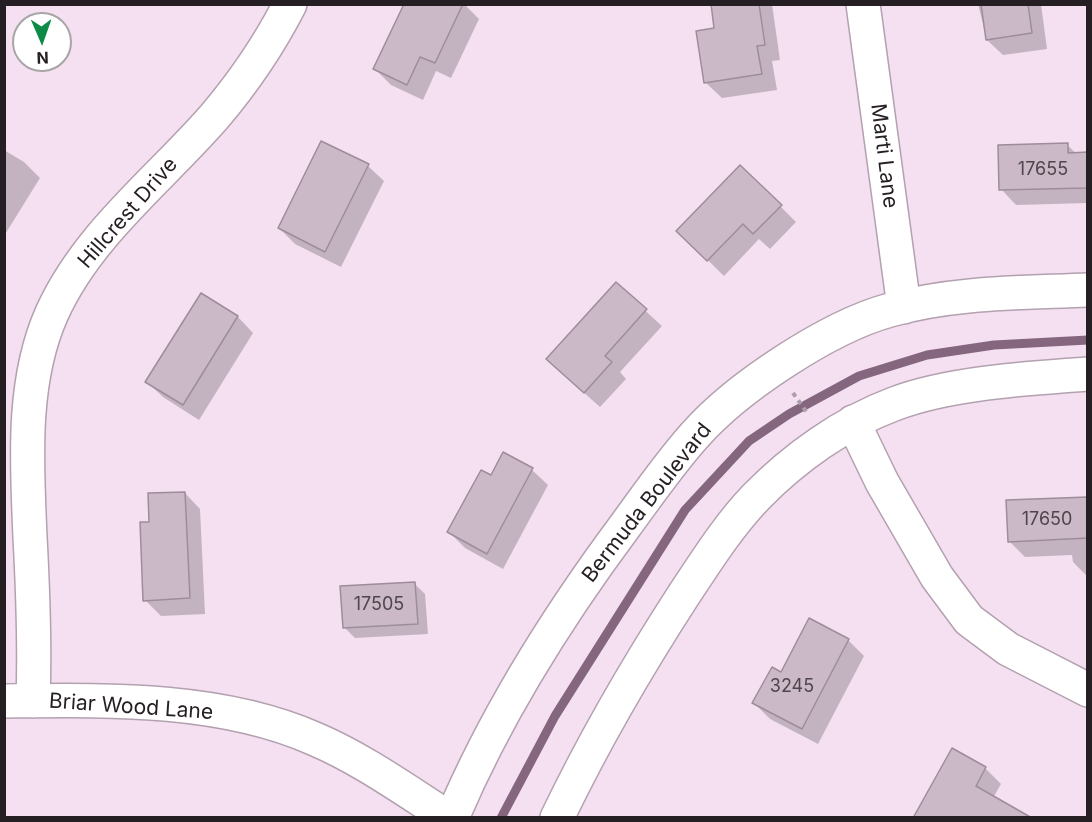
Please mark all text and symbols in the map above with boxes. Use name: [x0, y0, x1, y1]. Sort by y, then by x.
north arrow: [12, 12, 72, 72]
text: N: [36, 48, 49, 68]
street label: Marti Lane: [865, 102, 903, 210]
street label: Hillcrest Drive: [73, 152, 183, 274]
house number: 17655: [1018, 159, 1068, 181]
street label: Bermuda Boulevard: [577, 418, 717, 588]
house number: 17650: [1022, 509, 1072, 531]
house number: 17505: [354, 594, 404, 616]
house number: 3245: [770, 676, 814, 698]
street label: Briar Wood Lane: [48, 689, 214, 725]

